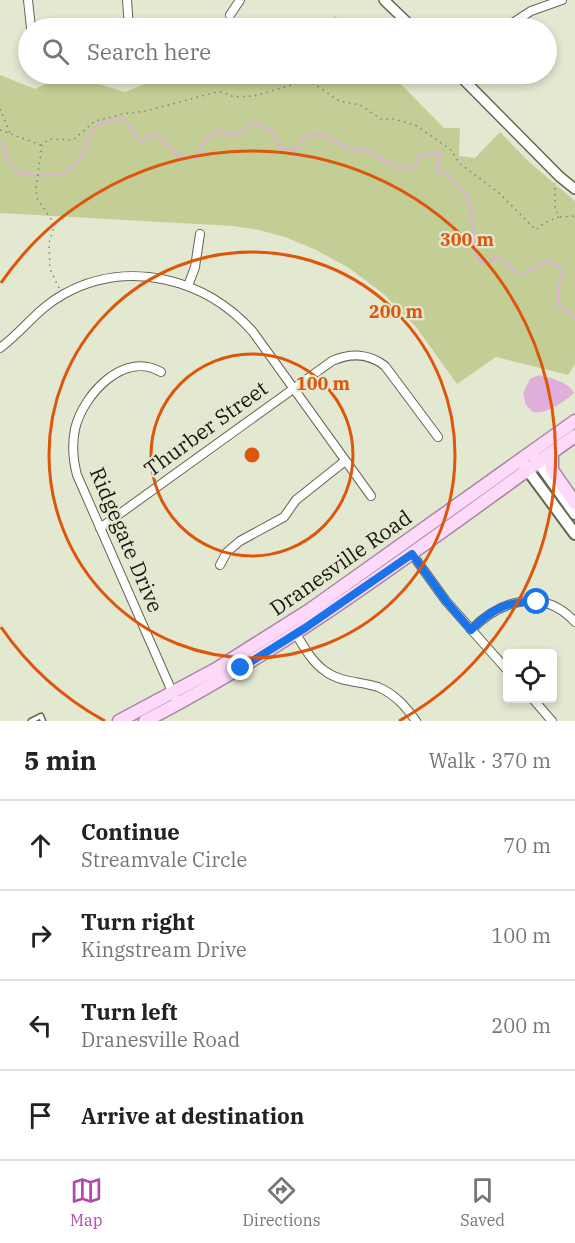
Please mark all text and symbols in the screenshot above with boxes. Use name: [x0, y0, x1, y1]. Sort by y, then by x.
search box: [18, 18, 557, 84]
icon: search: [39, 35, 72, 68]
text: Search here: [87, 37, 211, 66]
text: 300 m: [440, 228, 495, 251]
text: 200 m: [369, 300, 424, 323]
text: 100 m: [296, 372, 351, 395]
street label: Thurber Street: [138, 374, 273, 483]
centre of rings: [242, 445, 262, 465]
street label: Ridgegate Drive: [84, 463, 170, 617]
street label: Dranesville Road: [264, 503, 417, 622]
route start: [523, 588, 549, 614]
map controls: [503, 649, 557, 703]
button: locate: [503, 649, 557, 703]
route end: [227, 654, 253, 680]
text: 5 min: [24, 743, 97, 777]
text: Walk · 370 m: [429, 747, 551, 774]
text: Continue: [81, 817, 180, 846]
icon: ahead: [24, 829, 57, 862]
text: 70 m: [503, 832, 551, 859]
text: Streamvale Circle: [81, 846, 247, 873]
text: Turn right: [81, 907, 195, 936]
icon: right: [24, 919, 57, 952]
text: 100 m: [491, 922, 551, 949]
text: Kingstream Drive: [81, 936, 247, 963]
text: Turn left: [81, 997, 177, 1026]
icon: left: [24, 1009, 57, 1042]
text: 200 m: [491, 1012, 551, 1039]
text: Dranesville Road: [81, 1026, 240, 1053]
icon: arrive: [24, 1099, 57, 1132]
text: Arrive at destination: [81, 1101, 304, 1130]
tab: Map: [70, 1174, 103, 1230]
tab: Directions: [243, 1174, 321, 1230]
tab: Saved: [460, 1174, 505, 1230]

